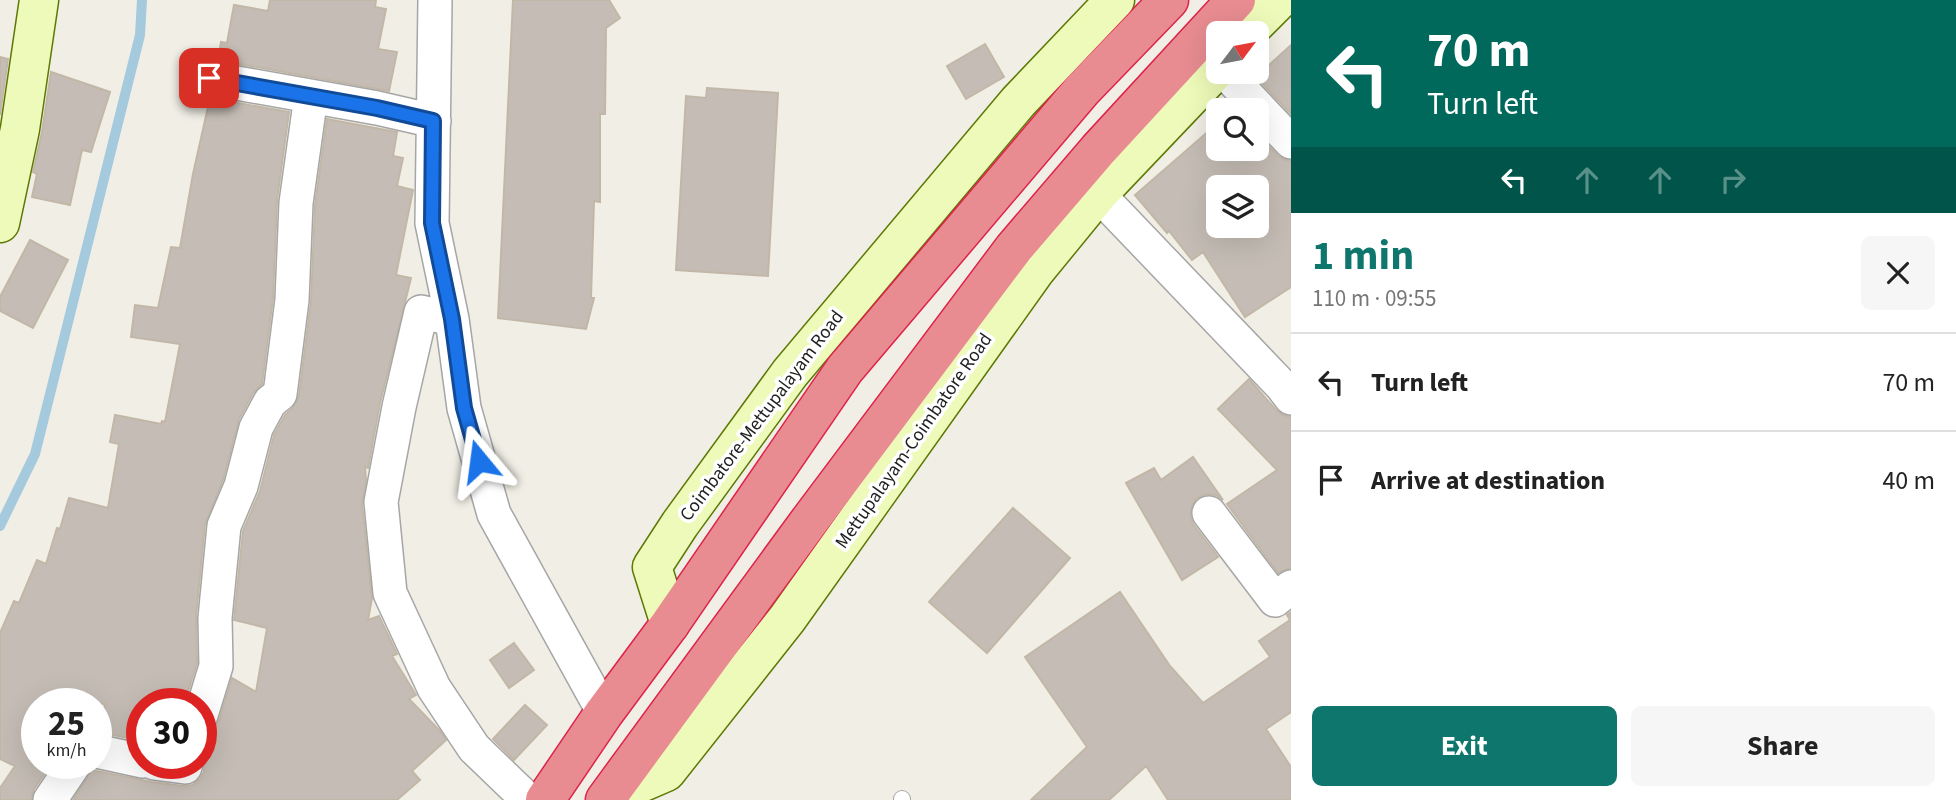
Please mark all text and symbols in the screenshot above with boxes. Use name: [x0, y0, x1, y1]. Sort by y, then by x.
text: 70 m: [1427, 16, 1531, 86]
north arrow: [1206, 21, 1269, 84]
map controls: [1206, 21, 1269, 238]
icon: left: [1312, 28, 1403, 119]
pin: [179, 48, 239, 108]
icon: arrive: [190, 59, 228, 97]
text: Turn left: [1427, 81, 1538, 127]
button: search: [1206, 98, 1269, 161]
icon: left: [1495, 161, 1533, 199]
icon: ahead: [1568, 161, 1606, 199]
icon: ahead: [1641, 161, 1679, 199]
icon: right: [1714, 161, 1752, 199]
button: layers: [1206, 175, 1269, 238]
text: 1 min: [1312, 226, 1414, 286]
button: close: [1861, 236, 1935, 310]
text: 110 m · 09:55: [1312, 282, 1436, 315]
street label: Coimbatore-Mettupalayam Road: [674, 305, 850, 527]
street label: Mettupalayam-Coimbatore Road: [829, 328, 999, 554]
icon: left: [1312, 363, 1350, 401]
text: Turn left: [1371, 364, 1468, 401]
text: 70 m: [1882, 364, 1935, 401]
position arrow: [442, 424, 516, 498]
icon: arrive: [1312, 461, 1350, 499]
text: Arrive at destination: [1371, 462, 1605, 499]
text: 40 m: [1882, 462, 1935, 499]
speed limit sign: 30: [126, 688, 217, 779]
text: 25: [48, 699, 85, 749]
button: Exit: [1312, 706, 1617, 786]
button: Share: [1631, 706, 1935, 786]
text: km/h: [47, 738, 86, 763]

